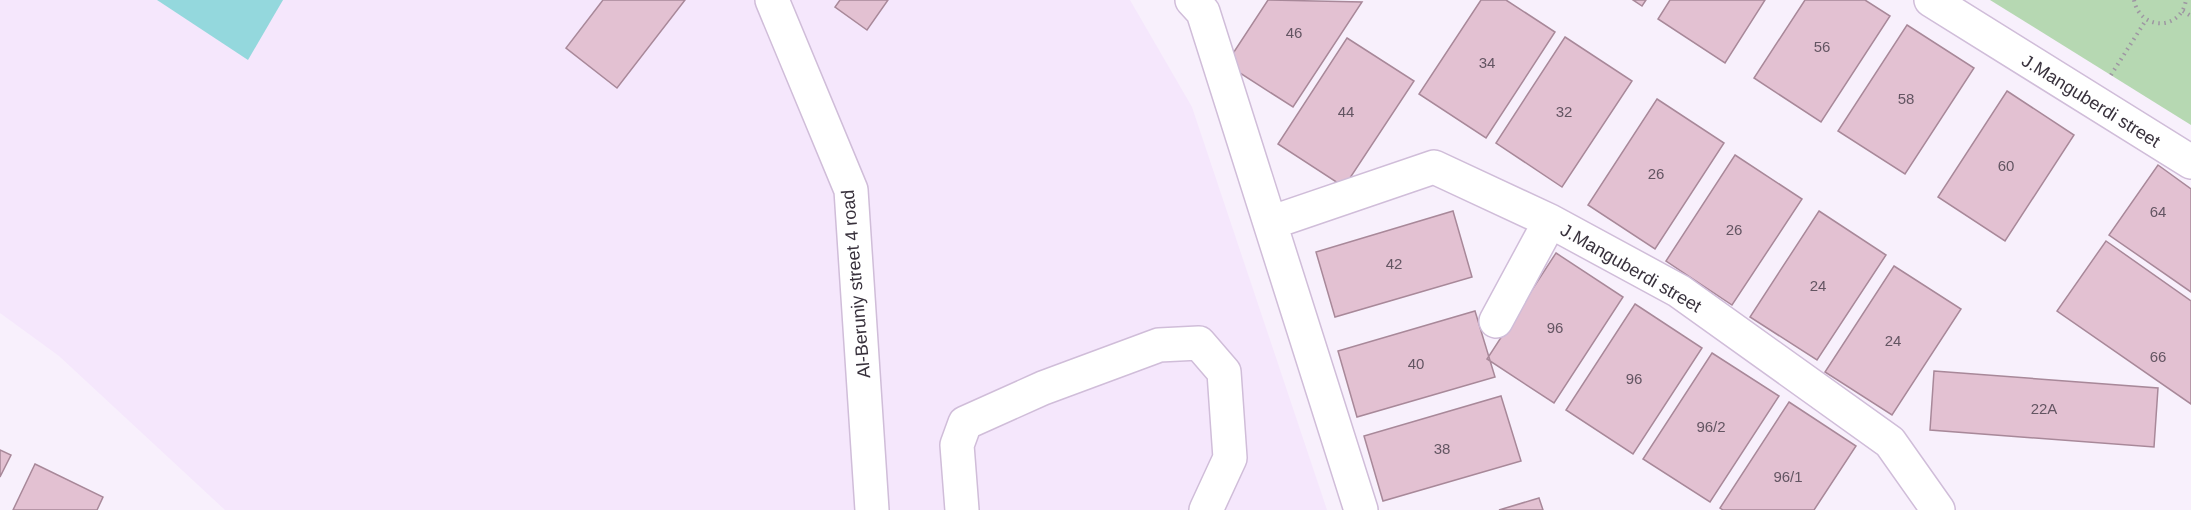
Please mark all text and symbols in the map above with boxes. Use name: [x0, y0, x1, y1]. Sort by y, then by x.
house number: 46: [1286, 24, 1302, 41]
house number: 56: [1814, 38, 1830, 55]
street label: J.Manguberdi street: [2018, 50, 2164, 152]
house number: 34: [1479, 54, 1495, 71]
house number: 58: [1898, 90, 1914, 107]
house number: 44: [1338, 103, 1354, 120]
house number: 32: [1556, 103, 1572, 120]
house number: 60: [1998, 157, 2014, 174]
house number: 26: [1648, 165, 1664, 182]
street label: Al-Beruniy street 4 road: [838, 189, 874, 379]
house number: 64: [2150, 203, 2166, 220]
street label: J.Manguberdi street: [1557, 220, 1705, 316]
house number: 26: [1726, 221, 1742, 238]
house number: 42: [1386, 255, 1402, 272]
house number: 24: [1810, 277, 1826, 294]
house number: 96: [1547, 319, 1563, 336]
house number: 24: [1885, 332, 1901, 349]
house number: 66: [2150, 348, 2166, 365]
house number: 40: [1408, 355, 1424, 372]
house number: 96: [1626, 370, 1642, 387]
house number: 22A: [2031, 400, 2057, 417]
house number: 96/2: [1696, 418, 1726, 435]
house number: 38: [1434, 440, 1450, 457]
house number: 96/1: [1773, 468, 1803, 485]

